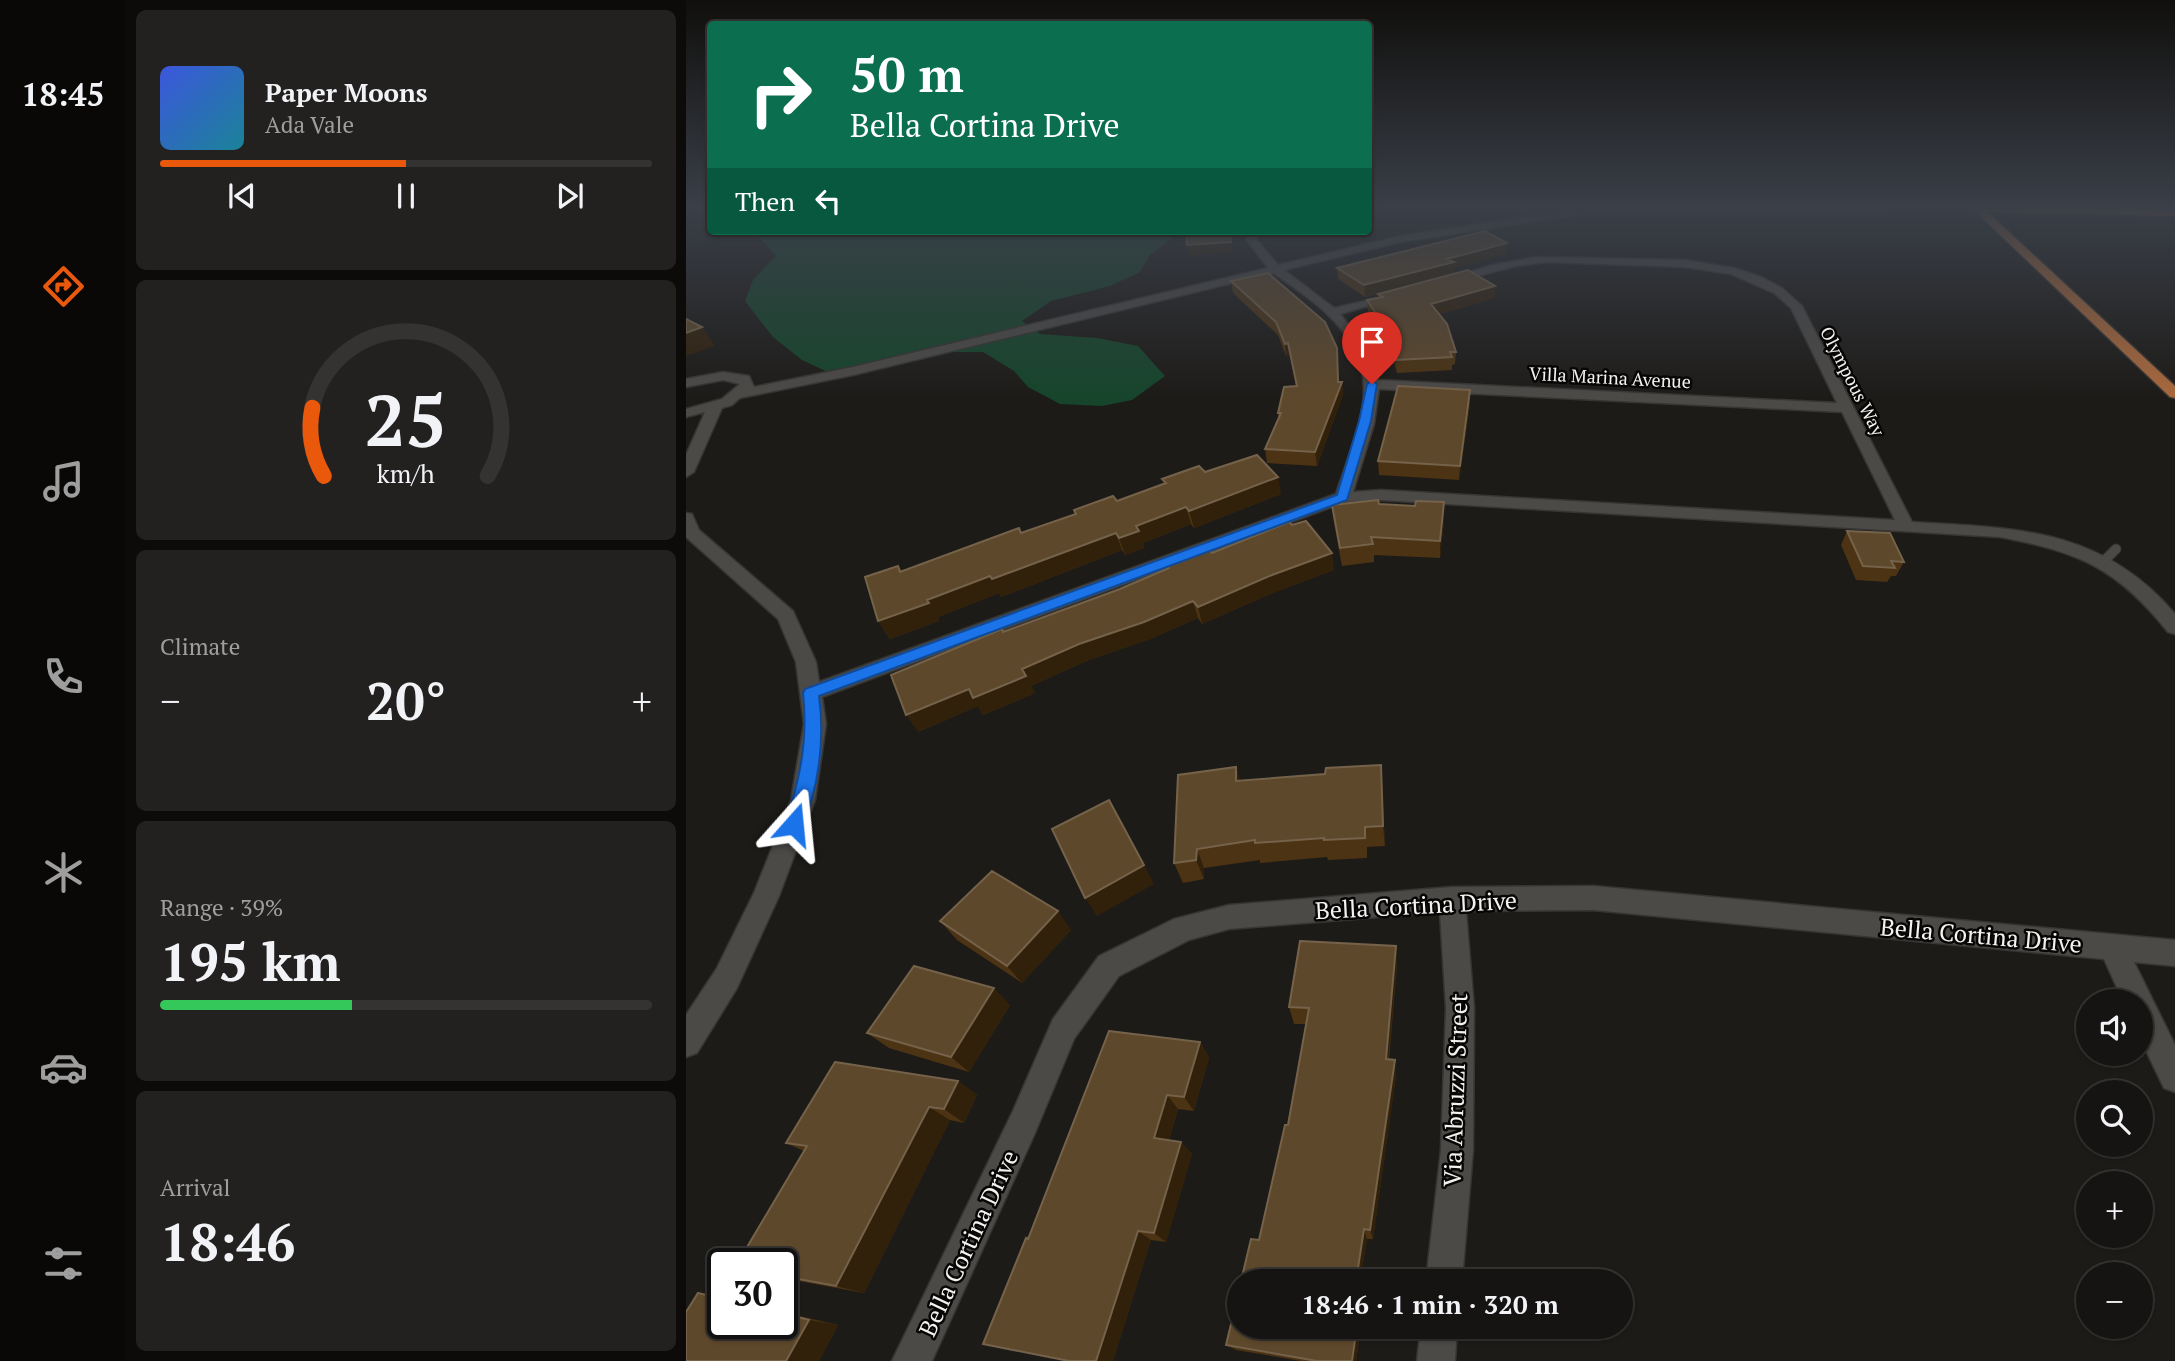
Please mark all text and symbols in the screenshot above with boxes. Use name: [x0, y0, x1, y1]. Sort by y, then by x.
text: 50 m: [850, 41, 964, 106]
icon: right: [735, 49, 826, 140]
text: 18:45: [21, 73, 105, 115]
text: Paper Moons: [265, 75, 428, 109]
text: Bella Cortina Drive: [850, 104, 1120, 146]
text: Ada Vale: [265, 109, 354, 140]
icon: previous: [223, 177, 261, 215]
icon: pause: [387, 177, 425, 215]
icon: next: [551, 177, 589, 215]
icon: left: [809, 182, 847, 220]
text: Then: [735, 184, 795, 218]
icon: directions: [39, 262, 88, 311]
pin: [1342, 312, 1402, 384]
street label: Olympous Way: [1815, 322, 1891, 441]
icon: arrive: [1353, 323, 1391, 361]
street label: Villa Marina Avenue: [1529, 361, 1691, 393]
text: 25: [365, 371, 447, 468]
icon: music: [39, 457, 88, 506]
text: km/h: [377, 457, 435, 490]
text: Climate: [160, 631, 240, 662]
icon: phone: [39, 652, 88, 701]
text: 20°: [366, 666, 446, 735]
text: −: [160, 676, 180, 726]
text: +: [632, 676, 652, 726]
position arrow: [757, 787, 831, 861]
icon: climate: [39, 848, 88, 897]
street label: Bella Cortina Drive: [1314, 884, 1518, 926]
text: Range · 39%: [160, 892, 283, 923]
street label: Bella Cortina Drive: [1879, 910, 2083, 960]
text: 195 km: [160, 927, 341, 996]
map controls: [2076, 989, 2153, 1339]
button: sound: [2076, 989, 2153, 1066]
street label: Via Abruzzi Street: [1436, 993, 1474, 1187]
icon: car: [39, 1043, 88, 1092]
button: search: [2076, 1080, 2153, 1157]
street label: Bella Cortina Drive: [911, 1145, 1025, 1341]
button: +: [2076, 1171, 2153, 1248]
text: Arrival: [160, 1172, 231, 1203]
text: 18:46: [160, 1207, 295, 1276]
icon: filters: [39, 1239, 88, 1288]
speed limit sign: 30: [707, 1248, 798, 1339]
button: −: [2076, 1262, 2153, 1339]
text: 18:46 · 1 min · 320 m: [1301, 1287, 1559, 1321]

